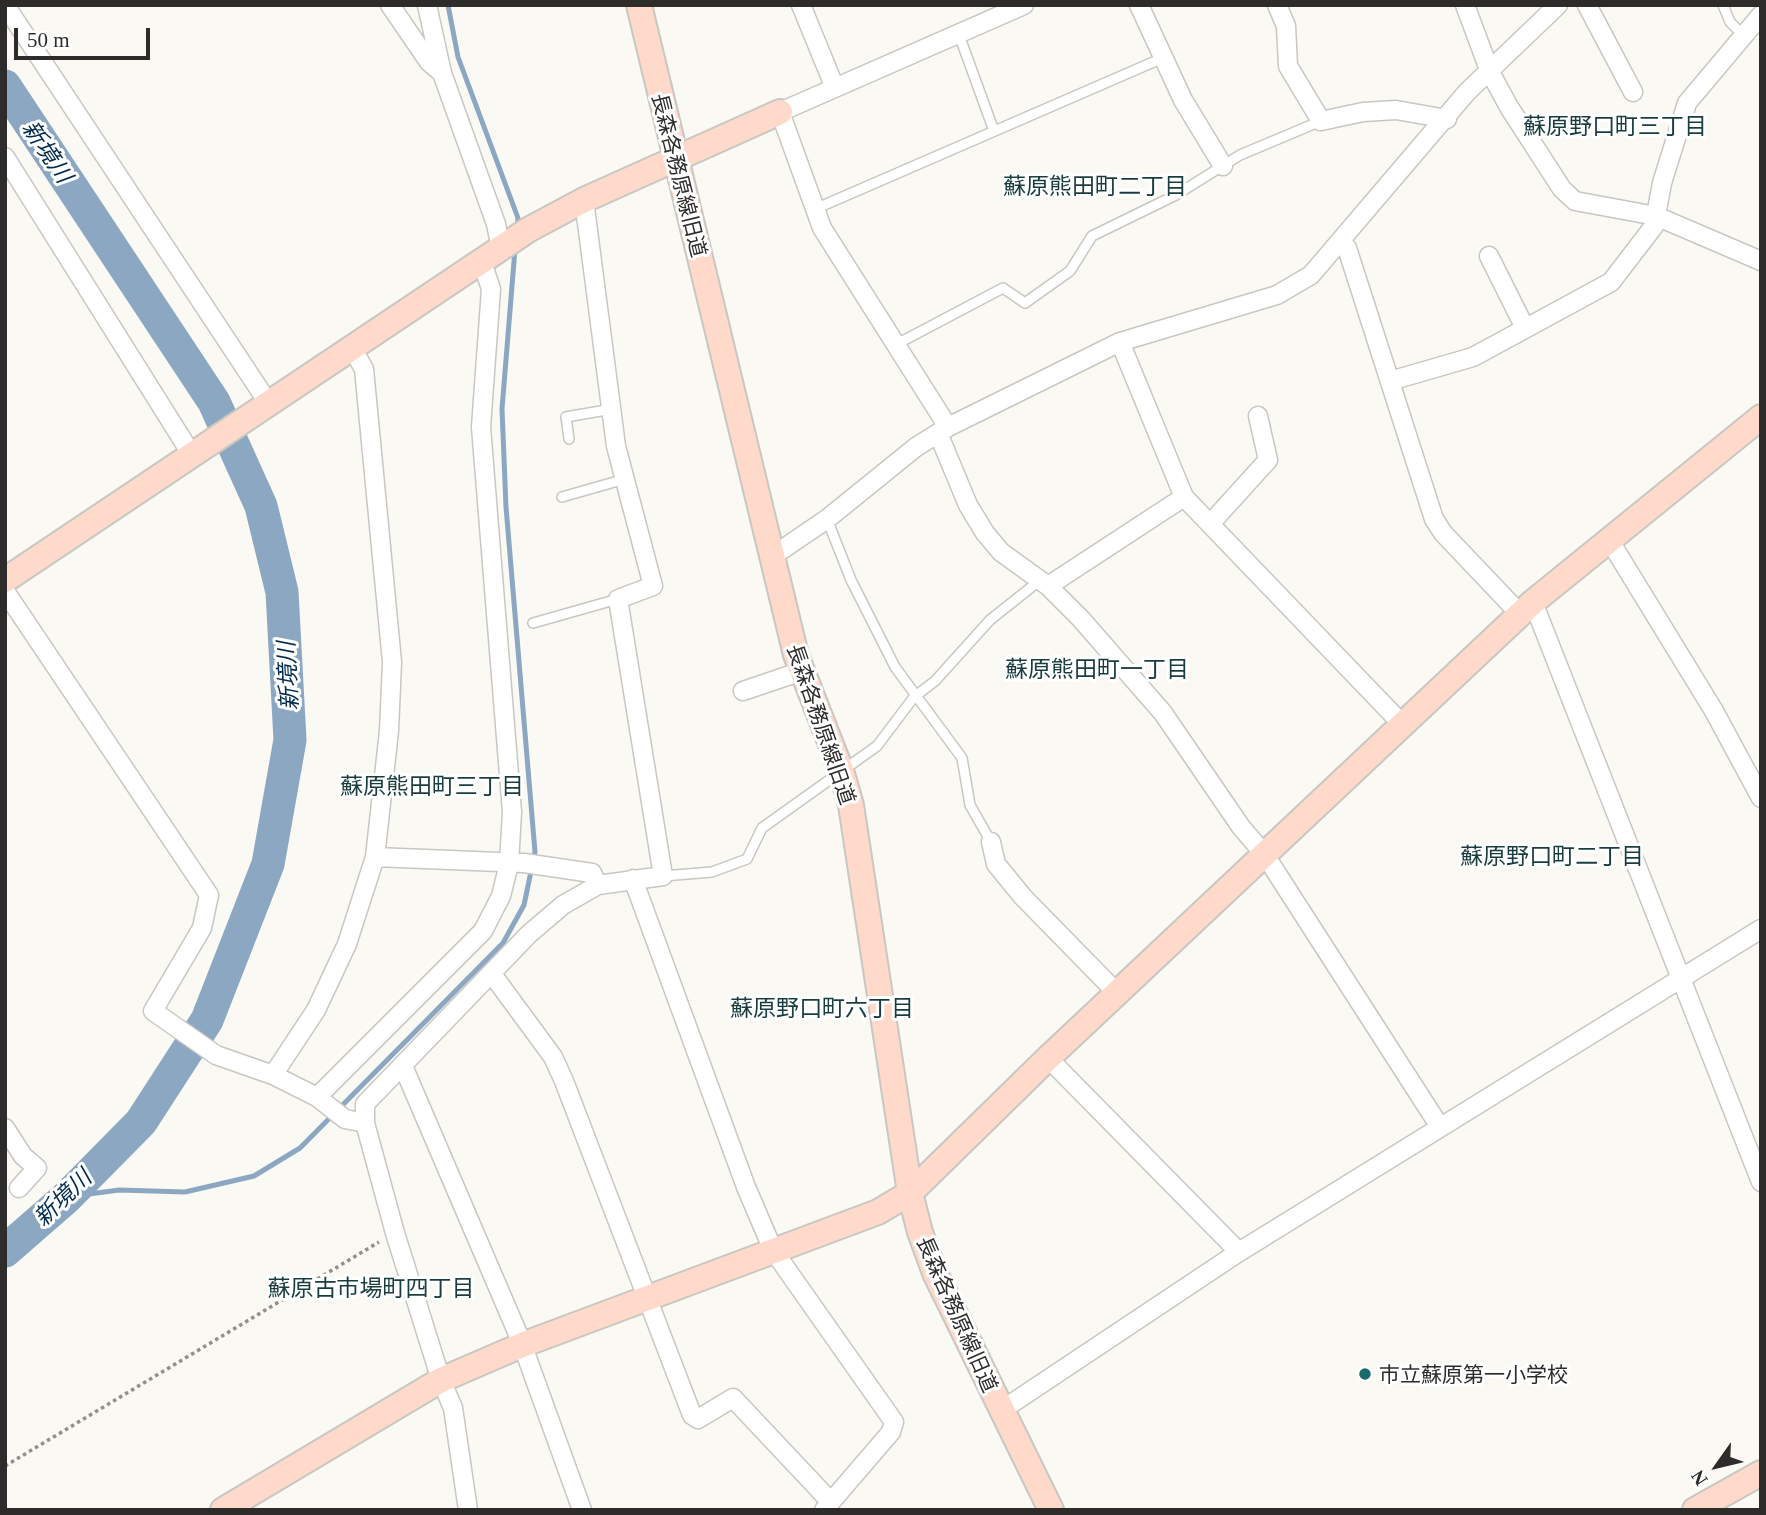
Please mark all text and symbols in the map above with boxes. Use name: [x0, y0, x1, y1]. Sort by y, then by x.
scale bar: [18, 14, 154, 58]
text: 50 m: [27, 28, 70, 52]
street label: 長森各務原線旧道: [647, 90, 713, 260]
district label: 蘇原野口町三丁目: [1523, 111, 1707, 139]
water label: 新境川: [17, 115, 79, 187]
district label: 蘇原熊田町二丁目: [1003, 171, 1187, 199]
street label: 長森各務原線旧道: [783, 640, 861, 808]
water label: 新境川: [271, 641, 303, 711]
district label: 蘇原熊田町一丁目: [1005, 654, 1189, 682]
district label: 蘇原熊田町三丁目: [340, 771, 524, 799]
district label: 蘇原野口町二丁目: [1460, 841, 1644, 869]
district label: 蘇原野口町六丁目: [730, 993, 914, 1021]
water label: 新境川: [28, 1163, 96, 1231]
street label: 長森各務原線旧道: [912, 1232, 1004, 1396]
district label: 蘇原古市場町四丁目: [268, 1273, 474, 1301]
place label: 市立蘇原第一小学校: [1379, 1361, 1568, 1387]
marker: 市立蘇原第一小学校: [1357, 1366, 1373, 1382]
north arrow: [1682, 1431, 1752, 1501]
text: N: [1687, 1466, 1712, 1490]

